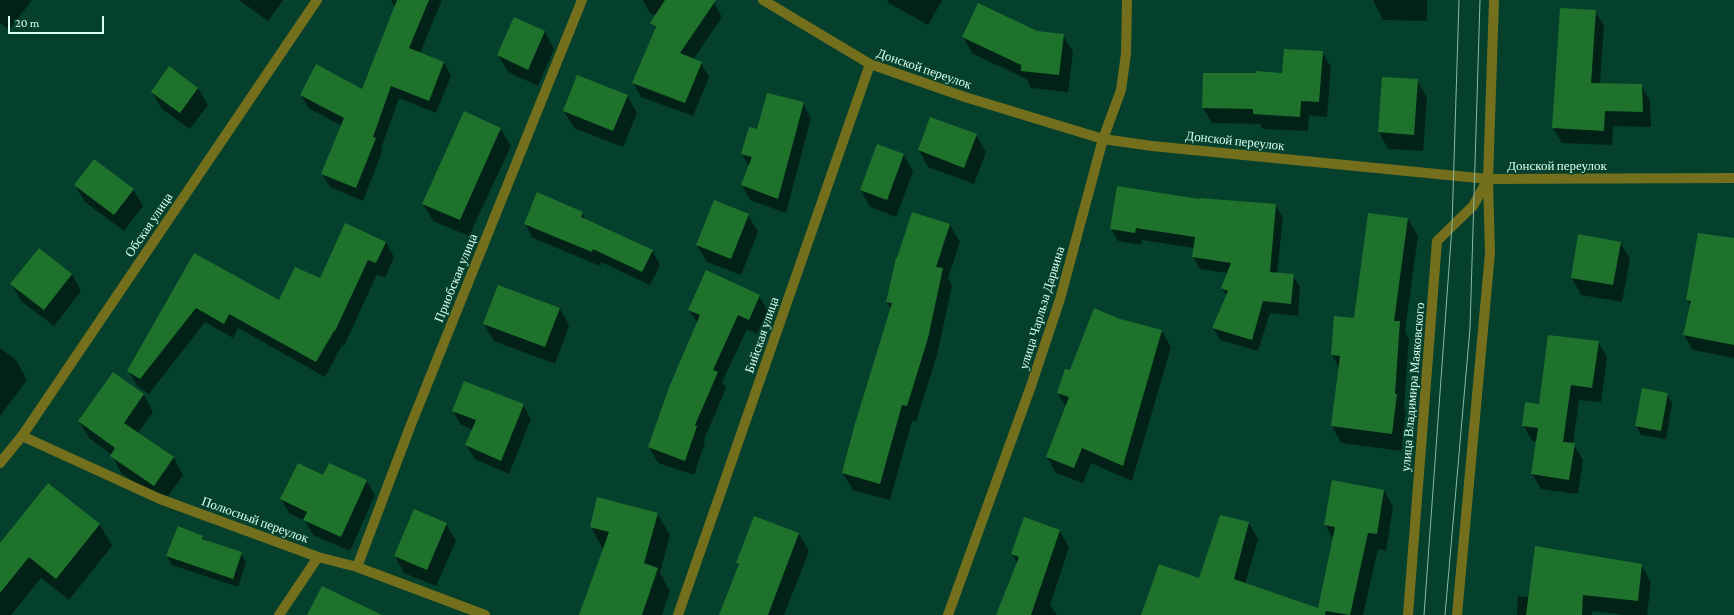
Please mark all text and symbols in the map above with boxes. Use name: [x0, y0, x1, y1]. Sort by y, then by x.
scale bar: [10, 8, 106, 34]
text: 20 m: [15, 16, 39, 30]
street label: Донской переулок: [874, 45, 974, 93]
street label: Донской переулок: [1185, 128, 1285, 154]
street label: Донской переулок: [1507, 158, 1607, 174]
street label: Обская улица: [122, 190, 176, 260]
street label: Приобская улица: [431, 231, 481, 325]
street label: улица Чарльза Дарвина: [1016, 245, 1068, 371]
street label: Бийская улица: [742, 295, 782, 375]
street label: улица Владимира Маяковского: [1398, 302, 1428, 472]
street label: Полюсный переулок: [199, 493, 311, 547]

